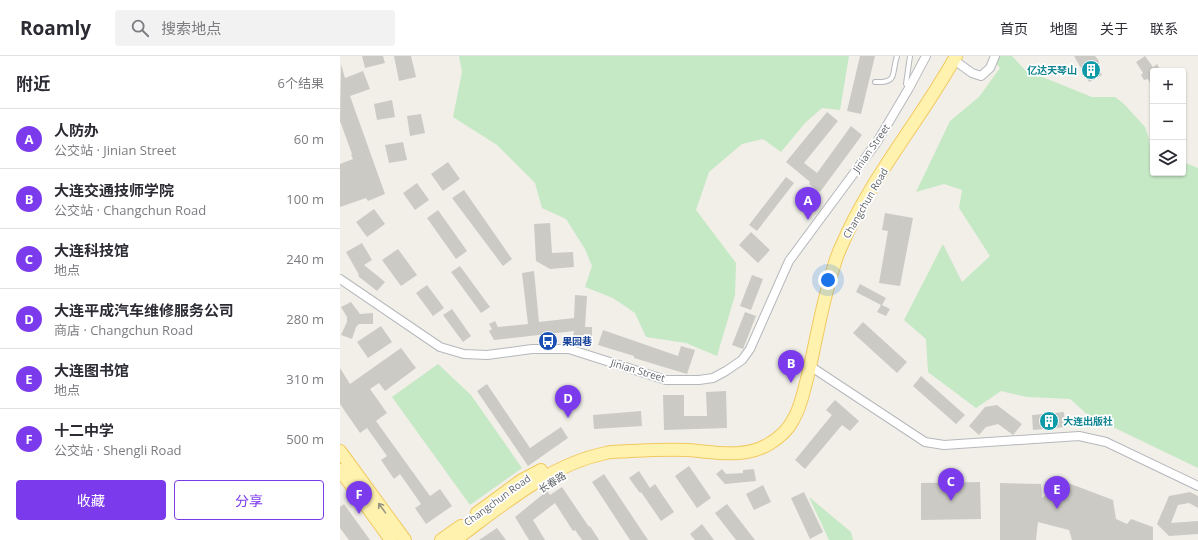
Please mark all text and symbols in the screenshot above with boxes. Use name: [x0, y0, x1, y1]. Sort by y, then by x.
search box: [115, 10, 395, 46]
text: Roamly: [20, 15, 91, 41]
icon: search: [129, 17, 151, 39]
text: 搜索地点: [161, 18, 221, 38]
text: 首页: [1000, 19, 1028, 38]
text: 地图: [1050, 19, 1078, 38]
text: 关于: [1100, 19, 1128, 38]
text: 联系: [1150, 19, 1178, 38]
building icon: 亿达天琴山: [1080, 59, 1102, 81]
place label: 亿达天琴山: [1027, 63, 1077, 77]
map controls: [1150, 68, 1186, 176]
button: +: [1150, 68, 1186, 104]
text: 附近: [16, 72, 50, 95]
text: 6个结果: [278, 74, 324, 92]
button: −: [1150, 104, 1186, 140]
text: 人防办: [54, 120, 99, 140]
street label: Jinian Street: [849, 121, 893, 176]
text: A: [25, 130, 33, 148]
text: 60 m: [294, 130, 324, 148]
button: layers: [1150, 140, 1186, 176]
text: 公交站 · Jinian Street: [54, 141, 176, 159]
street label: Changchun Road: [839, 165, 891, 241]
text: 大连交通技师学院: [54, 180, 174, 200]
pin: A: [795, 187, 821, 220]
text: B: [25, 190, 33, 208]
text: 100 m: [286, 190, 324, 208]
text: 公交站 · Changchun Road: [54, 201, 206, 219]
text: 大连科技馆: [54, 240, 129, 260]
text: C: [25, 250, 33, 268]
text: 240 m: [286, 250, 324, 268]
text: 地点: [54, 261, 80, 279]
your location: [818, 270, 838, 290]
text: 大连平成汽车维修服务公司: [54, 300, 234, 320]
text: D: [24, 310, 34, 328]
text: 280 m: [286, 310, 324, 328]
text: 商店 · Changchun Road: [54, 321, 193, 339]
bus stop icon: 果园巷: [537, 330, 559, 352]
place label: 果园巷: [562, 334, 592, 348]
pin: B: [778, 350, 804, 383]
street label: Jinian Street: [608, 355, 667, 385]
text: 大连图书馆: [54, 360, 129, 380]
text: E: [25, 370, 33, 388]
text: 310 m: [286, 370, 324, 388]
text: 地点: [54, 381, 80, 399]
pin: D: [555, 385, 581, 418]
building icon: 大连出版社: [1038, 410, 1060, 432]
place label: 大连出版社: [1063, 414, 1113, 428]
text: 十二中学: [54, 420, 114, 440]
text: F: [25, 430, 33, 448]
text: 500 m: [286, 430, 324, 448]
text: 公交站 · Shengli Road: [54, 441, 182, 459]
street label: 长春路: [536, 468, 568, 496]
pin: C: [938, 468, 964, 501]
street label: Changchun Road: [461, 471, 533, 529]
pin: E: [1044, 476, 1070, 509]
button: 收藏: [16, 480, 166, 520]
button: 分享: [174, 480, 324, 520]
pin: F: [346, 481, 372, 514]
one-way arrow: [378, 503, 386, 514]

